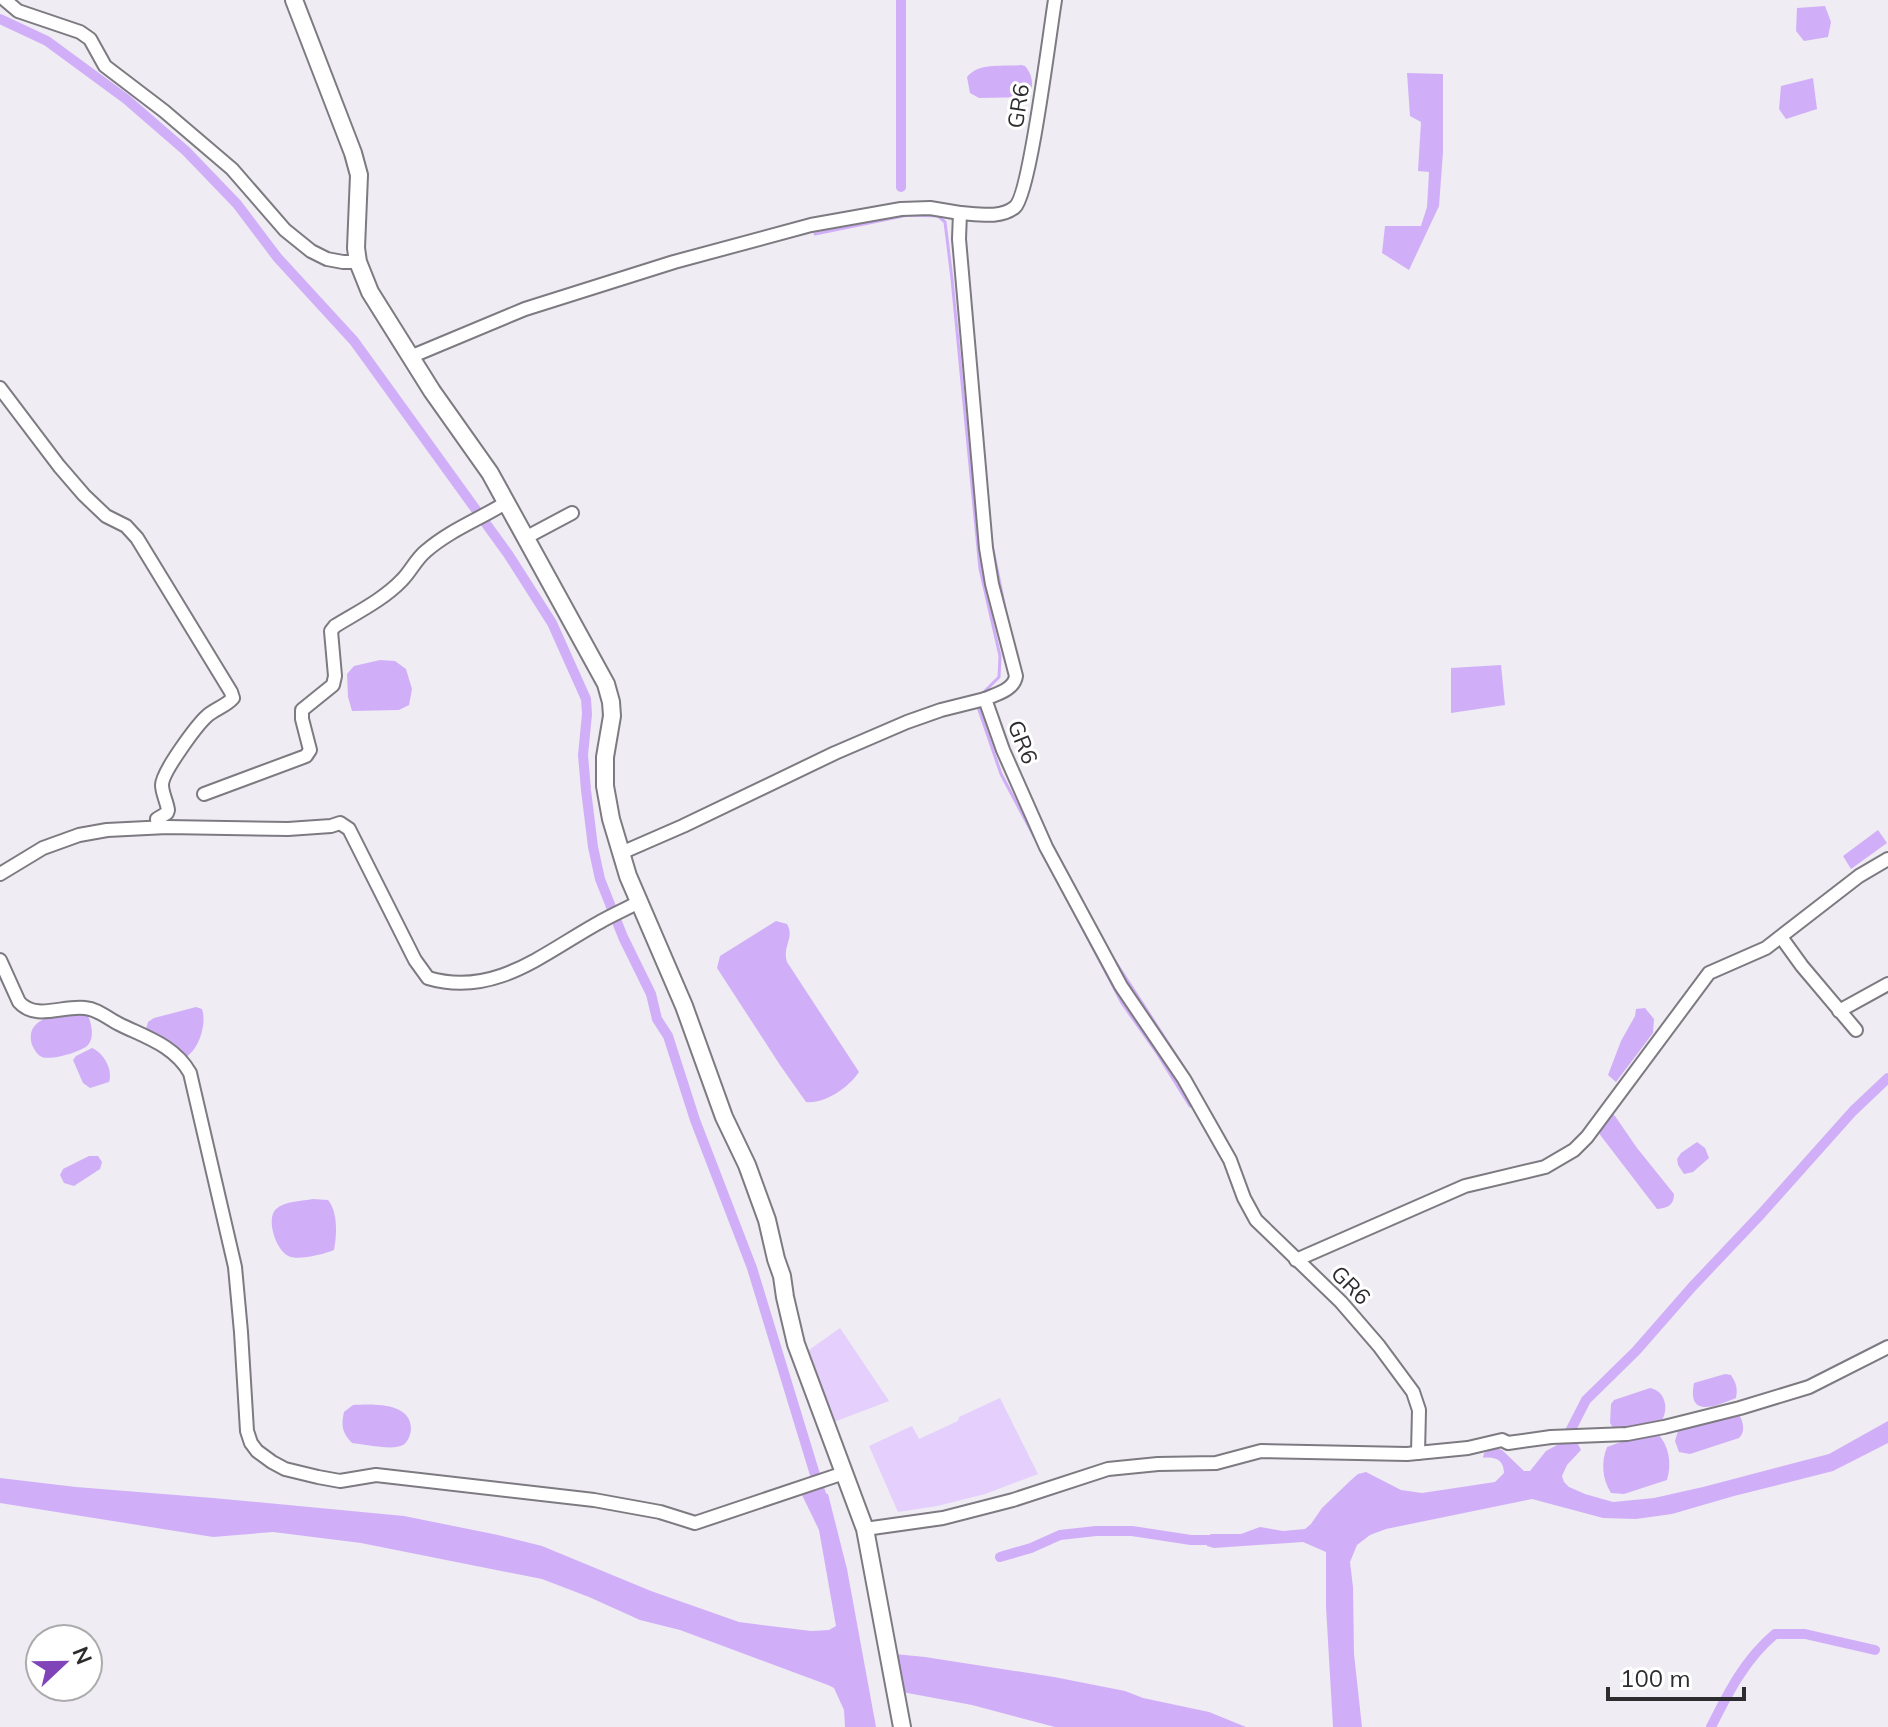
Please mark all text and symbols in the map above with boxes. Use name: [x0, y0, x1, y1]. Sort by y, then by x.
street label: GR6: [1001, 82, 1035, 130]
street label: GR6: [1002, 716, 1044, 768]
street label: GR6: [1325, 1259, 1377, 1311]
north arrow: [24, 1623, 104, 1703]
text: N: [66, 1643, 99, 1668]
scale bar: [1608, 1651, 1744, 1701]
text: 100 m: [1620, 1663, 1691, 1693]

